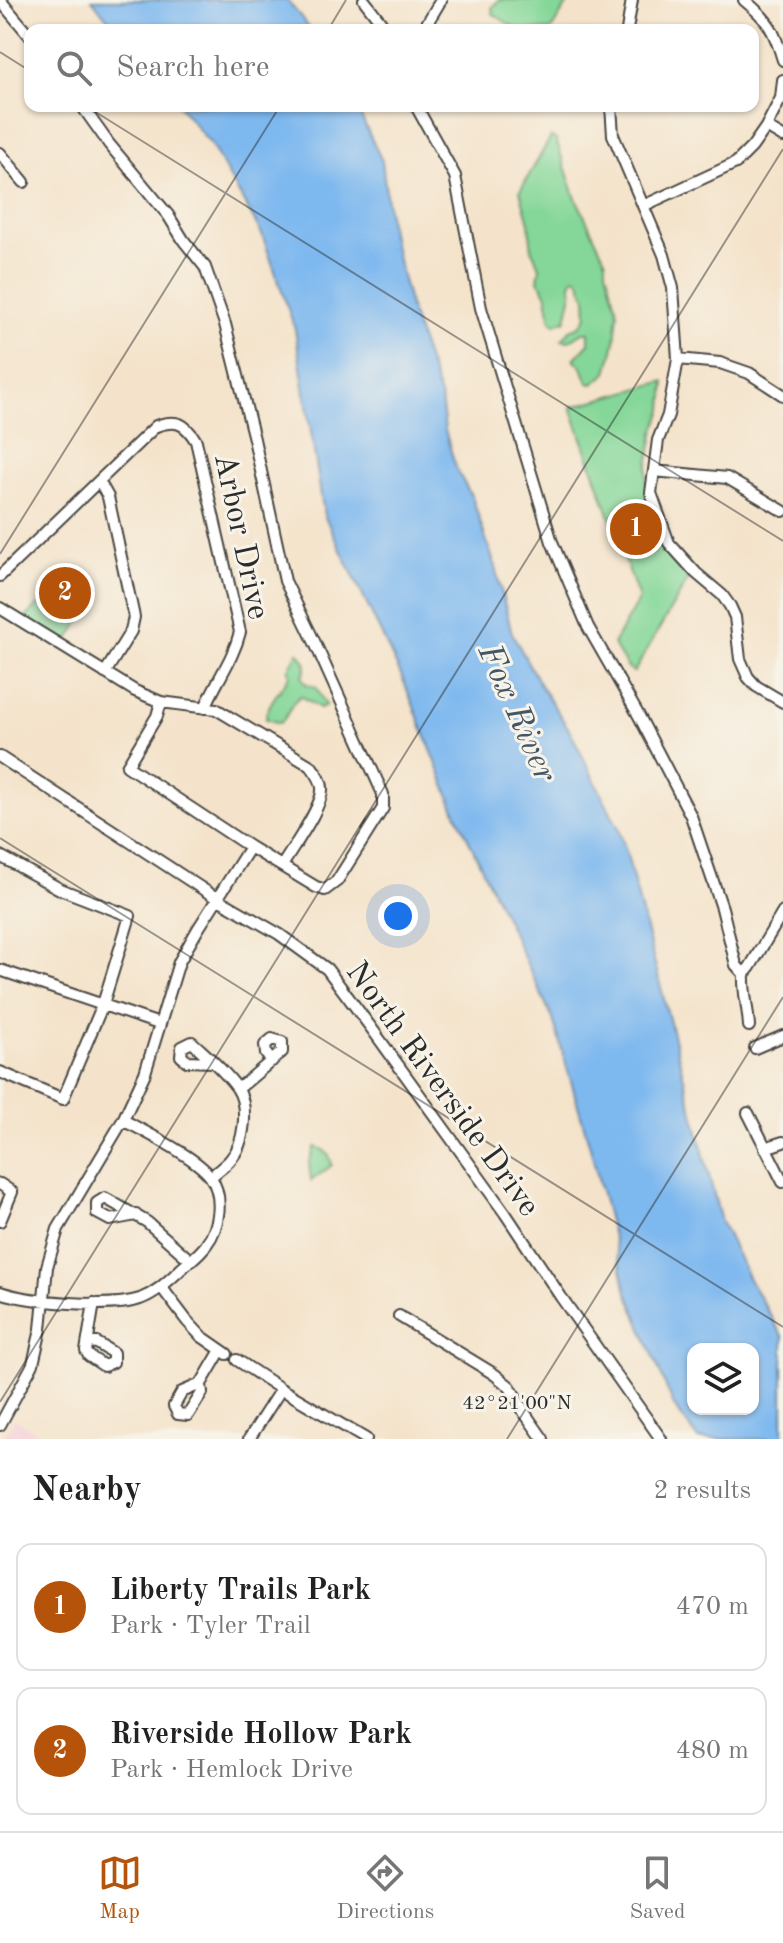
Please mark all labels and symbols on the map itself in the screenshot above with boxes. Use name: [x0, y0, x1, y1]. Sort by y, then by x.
street label: Arbor Drive: [207, 451, 273, 622]
pin: 1: [610, 499, 662, 559]
pin: 2: [39, 563, 91, 623]
water label: Fox River: [470, 638, 562, 789]
your location: [378, 896, 418, 936]
street label: North Riverside Drive: [339, 957, 544, 1223]
text: 42°21'00"N: [462, 1394, 572, 1414]

